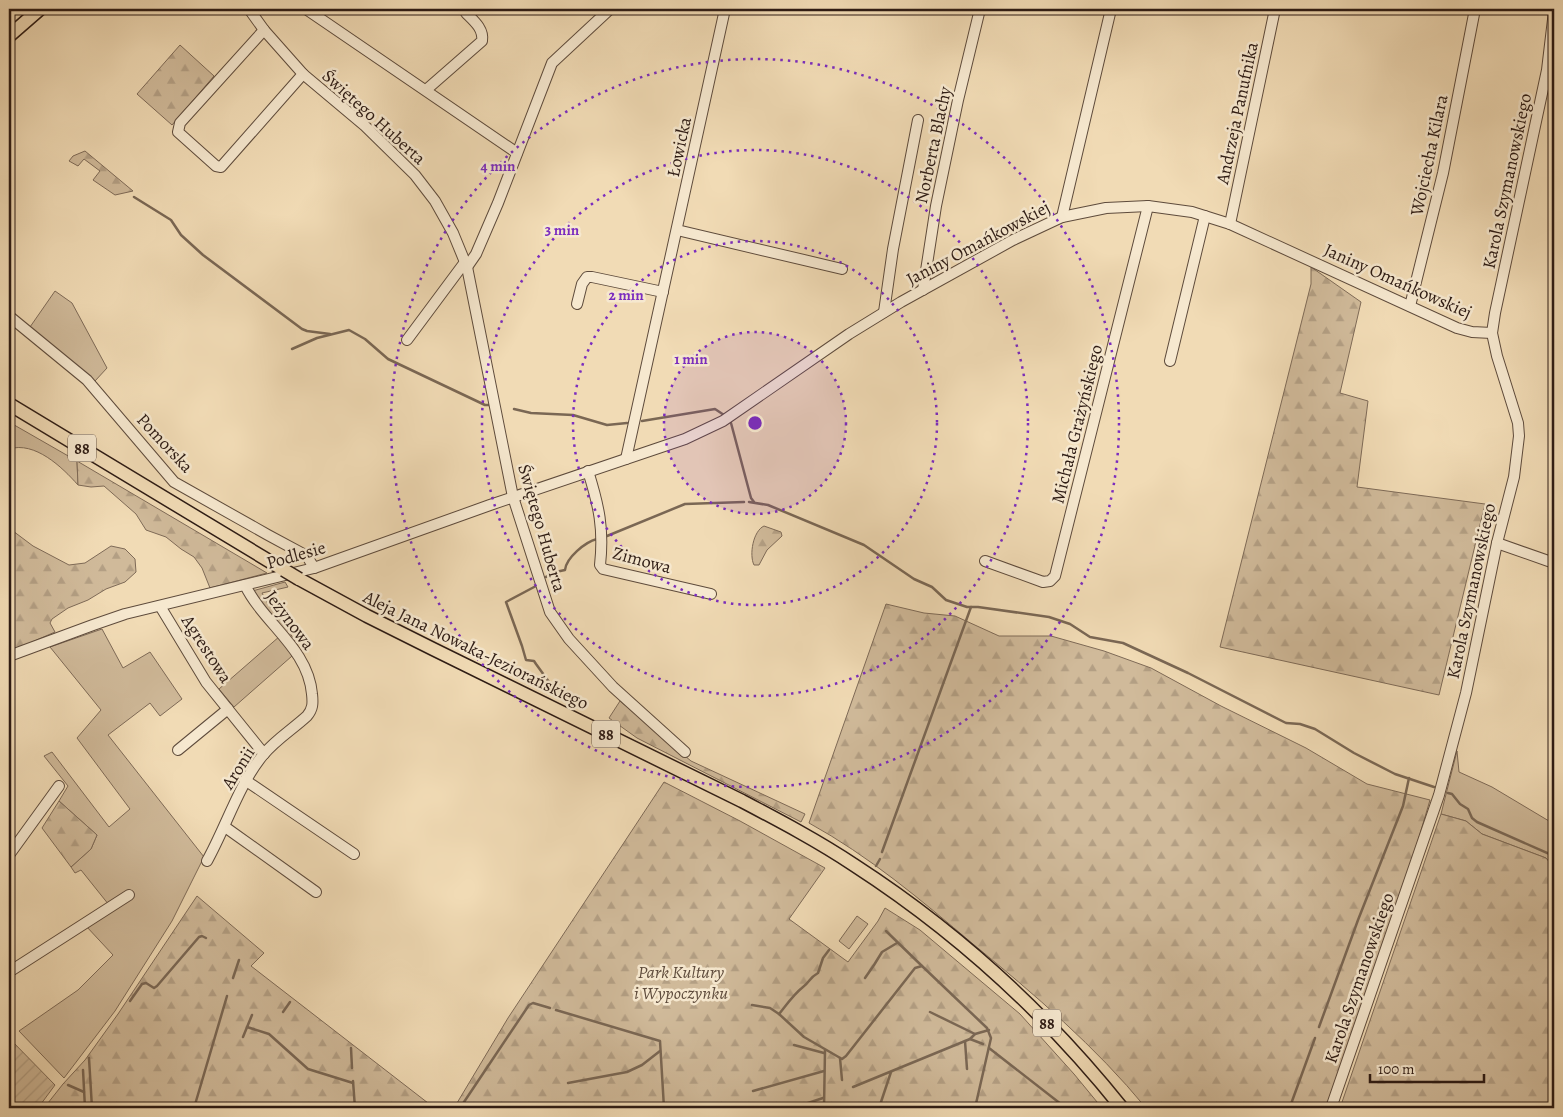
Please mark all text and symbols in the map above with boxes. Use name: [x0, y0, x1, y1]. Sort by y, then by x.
street label: Andrzeja Panufnika: [1210, 39, 1264, 187]
street label: Świętego Huberta: [317, 64, 432, 171]
street label: Norberta Blachy: [909, 83, 957, 206]
street label: Karola Szymanowskiego: [1477, 91, 1537, 271]
street label: Wojciecha Kilara: [1404, 92, 1454, 219]
street label: Łowicka: [661, 114, 697, 179]
text: 4 min: [480, 156, 516, 176]
street label: Janiny Omańkowskiej: [902, 195, 1054, 291]
text: 3 min: [545, 220, 580, 240]
street label: Janiny Omańkowskiej: [1320, 238, 1476, 324]
text: 2 min: [608, 285, 644, 305]
street label: Michała Grażyńskiego: [1046, 342, 1108, 506]
text: 1 min: [674, 349, 708, 369]
street label: Pomorska: [131, 408, 199, 478]
centre of rings: [746, 414, 764, 432]
road number: 88: [68, 434, 96, 462]
street label: Świętego Huberta: [512, 461, 572, 595]
street label: Karola Szymanowskiego: [1441, 501, 1501, 681]
street label: Podlesie: [264, 535, 328, 575]
street label: Zimowa: [610, 541, 675, 579]
street label: Aleja Jana Nowaka-Jeziorańskiego: [358, 584, 593, 715]
street label: Jeżynowa: [260, 585, 321, 655]
street label: Agrestowa: [175, 609, 238, 688]
road number: 88: [592, 721, 620, 748]
street label: Aronii: [215, 742, 260, 795]
street label: Karola Szymanowskiego: [1318, 889, 1400, 1067]
park label: Park Kultury i Wypoczynku: [634, 960, 728, 1005]
road number: 88: [1033, 1010, 1061, 1036]
scale bar: [1370, 1052, 1484, 1084]
text: 100 m: [1378, 1059, 1415, 1079]

